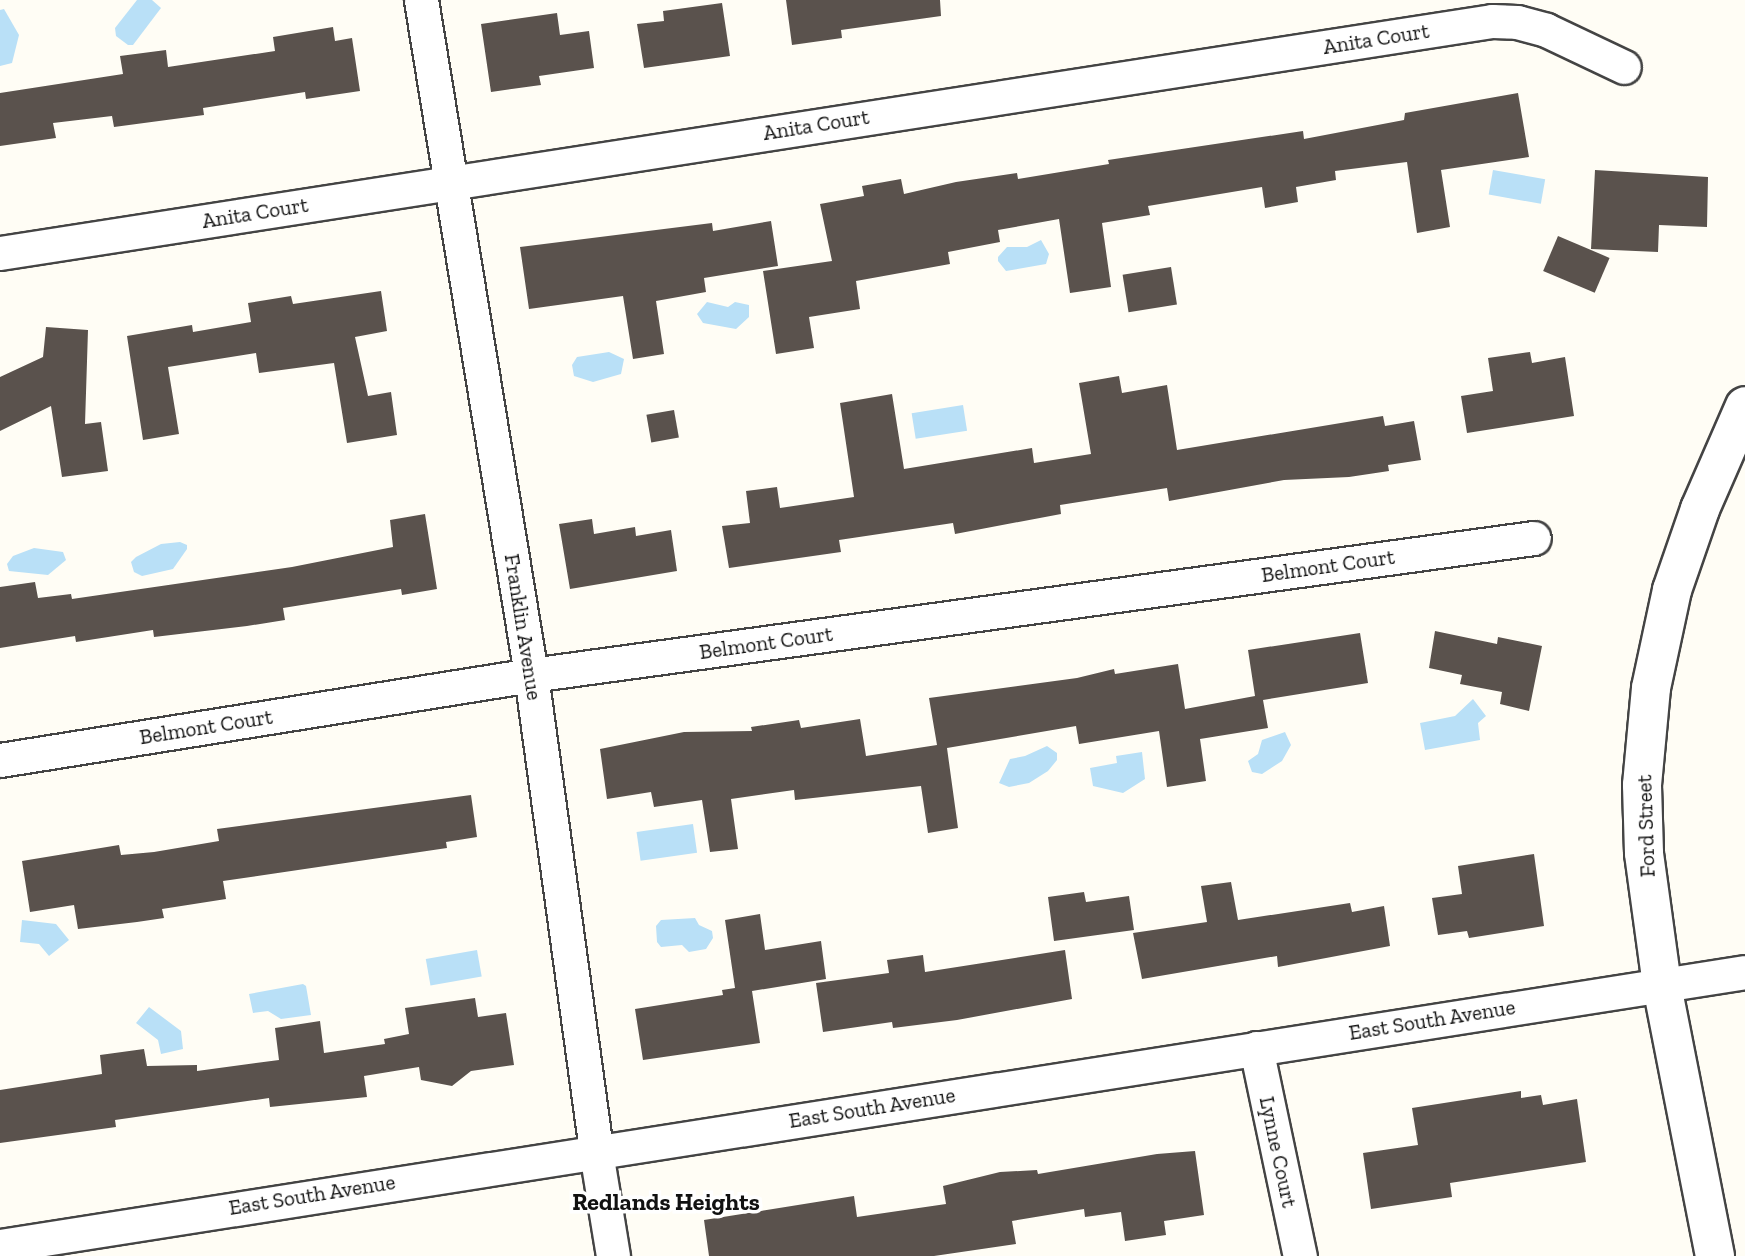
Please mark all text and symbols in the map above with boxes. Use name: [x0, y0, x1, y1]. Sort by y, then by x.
street label: Anita Court: [1321, 18, 1431, 60]
street label: Anita Court: [761, 104, 871, 146]
street label: Anita Court: [200, 192, 310, 234]
street label: Belmont Court: [1260, 544, 1396, 588]
street label: Franklin Avenue: [499, 552, 547, 702]
street label: Belmont Court: [698, 621, 834, 665]
street label: Belmont Court: [138, 704, 274, 750]
street label: Ford Street: [1632, 774, 1660, 878]
street label: East South Avenue: [1347, 994, 1517, 1046]
street label: East South Avenue: [787, 1082, 957, 1134]
street label: Lynne Court: [1254, 1094, 1302, 1210]
street label: East South Avenue: [227, 1169, 397, 1221]
district label: Redlands Heights: [572, 1188, 760, 1216]

